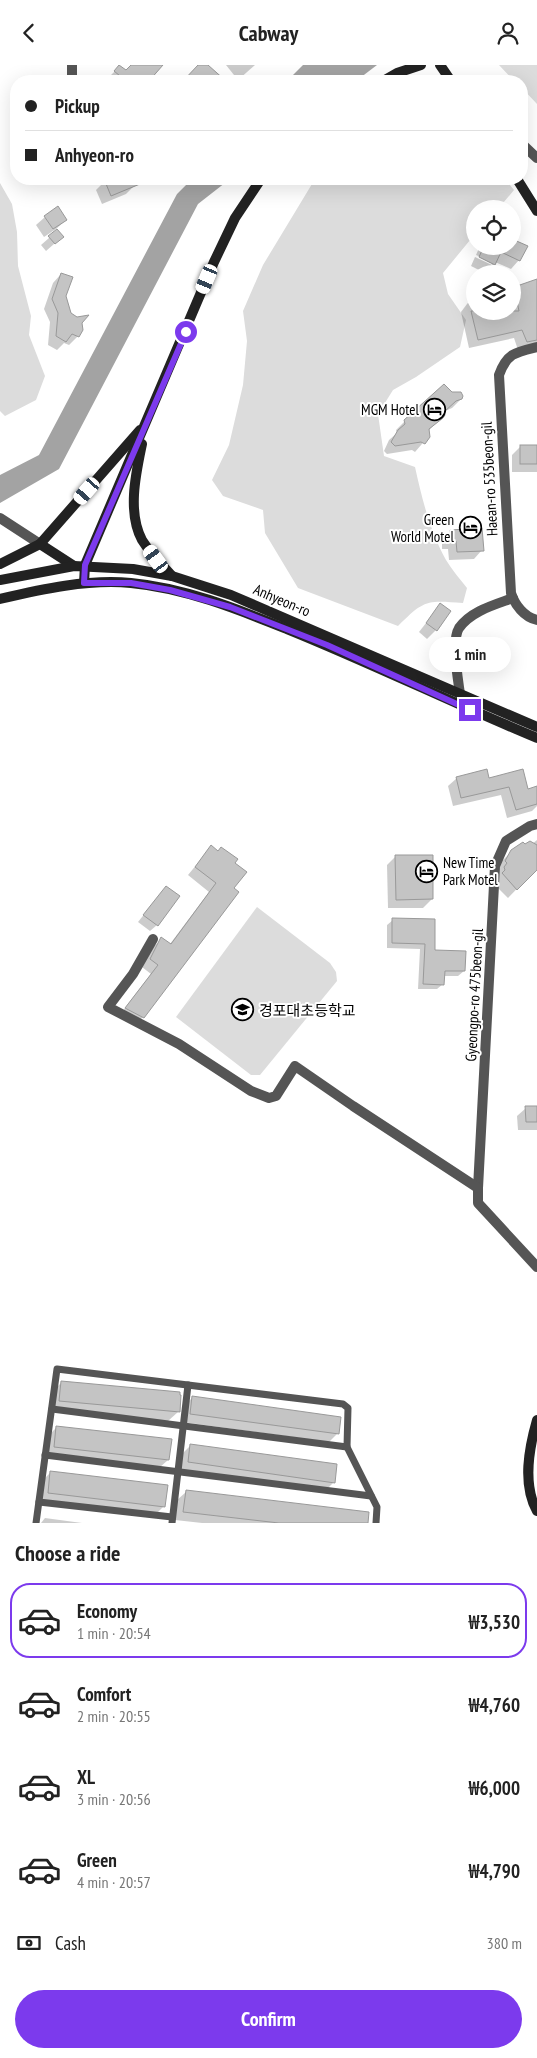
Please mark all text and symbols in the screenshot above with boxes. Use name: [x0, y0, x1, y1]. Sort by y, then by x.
icon: back: [15, 19, 43, 47]
text: Cabway: [239, 19, 298, 47]
icon: person: [494, 19, 522, 47]
text: Pickup: [55, 94, 100, 118]
text: Anhyeon-ro: [55, 143, 134, 167]
map controls: [466, 200, 521, 320]
button: locate: [466, 200, 521, 255]
car: [194, 262, 219, 296]
button: layers: [466, 265, 521, 320]
route start: [175, 321, 197, 343]
hotel icon: MGM Hotel: [423, 397, 447, 421]
place label: MGM Hotel: [361, 400, 419, 419]
street label: Haean-ro 535beon-gil: [476, 421, 501, 537]
car: [71, 475, 102, 507]
place label: Green World Motel: [391, 510, 455, 546]
hotel icon: Green World Motel: [458, 516, 482, 540]
car: [141, 542, 170, 576]
street label: Anhyeon-ro: [251, 580, 313, 620]
callout: 1 min: [429, 637, 511, 673]
text: 1 min: [454, 644, 486, 664]
route end: [459, 699, 481, 721]
place label: New Time Park Motel: [443, 853, 498, 889]
hotel icon: New Time Park Motel: [415, 859, 439, 883]
street label: Gyeongpo-ro 475beon-gil: [461, 927, 487, 1062]
school or university icon: 경포대초등학교: [231, 998, 255, 1022]
place label: 경포대초등학교: [259, 1001, 356, 1020]
text: Choose a ride: [15, 1539, 120, 1567]
icon: car: [17, 1598, 62, 1643]
text: Economy: [77, 1599, 137, 1623]
text: ₩3,530: [469, 1610, 520, 1634]
text: 1 min · 20:54: [77, 1623, 151, 1643]
icon: car: [17, 1681, 62, 1726]
text: Comfort: [77, 1682, 131, 1706]
text: ₩4,760: [469, 1693, 520, 1717]
text: 2 min · 20:55: [77, 1706, 151, 1726]
icon: car: [17, 1764, 62, 1809]
text: XL: [77, 1765, 95, 1789]
text: ₩6,000: [469, 1776, 520, 1800]
text: 3 min · 20:56: [77, 1789, 151, 1809]
icon: car: [17, 1847, 62, 1892]
text: Green: [77, 1848, 117, 1872]
text: ₩4,790: [469, 1859, 520, 1883]
text: 4 min · 20:57: [77, 1872, 151, 1892]
icon: cash: [15, 1929, 43, 1957]
text: Cash: [55, 1931, 86, 1955]
text: 380 m: [487, 1933, 522, 1953]
button: Confirm: [15, 1990, 522, 2048]

